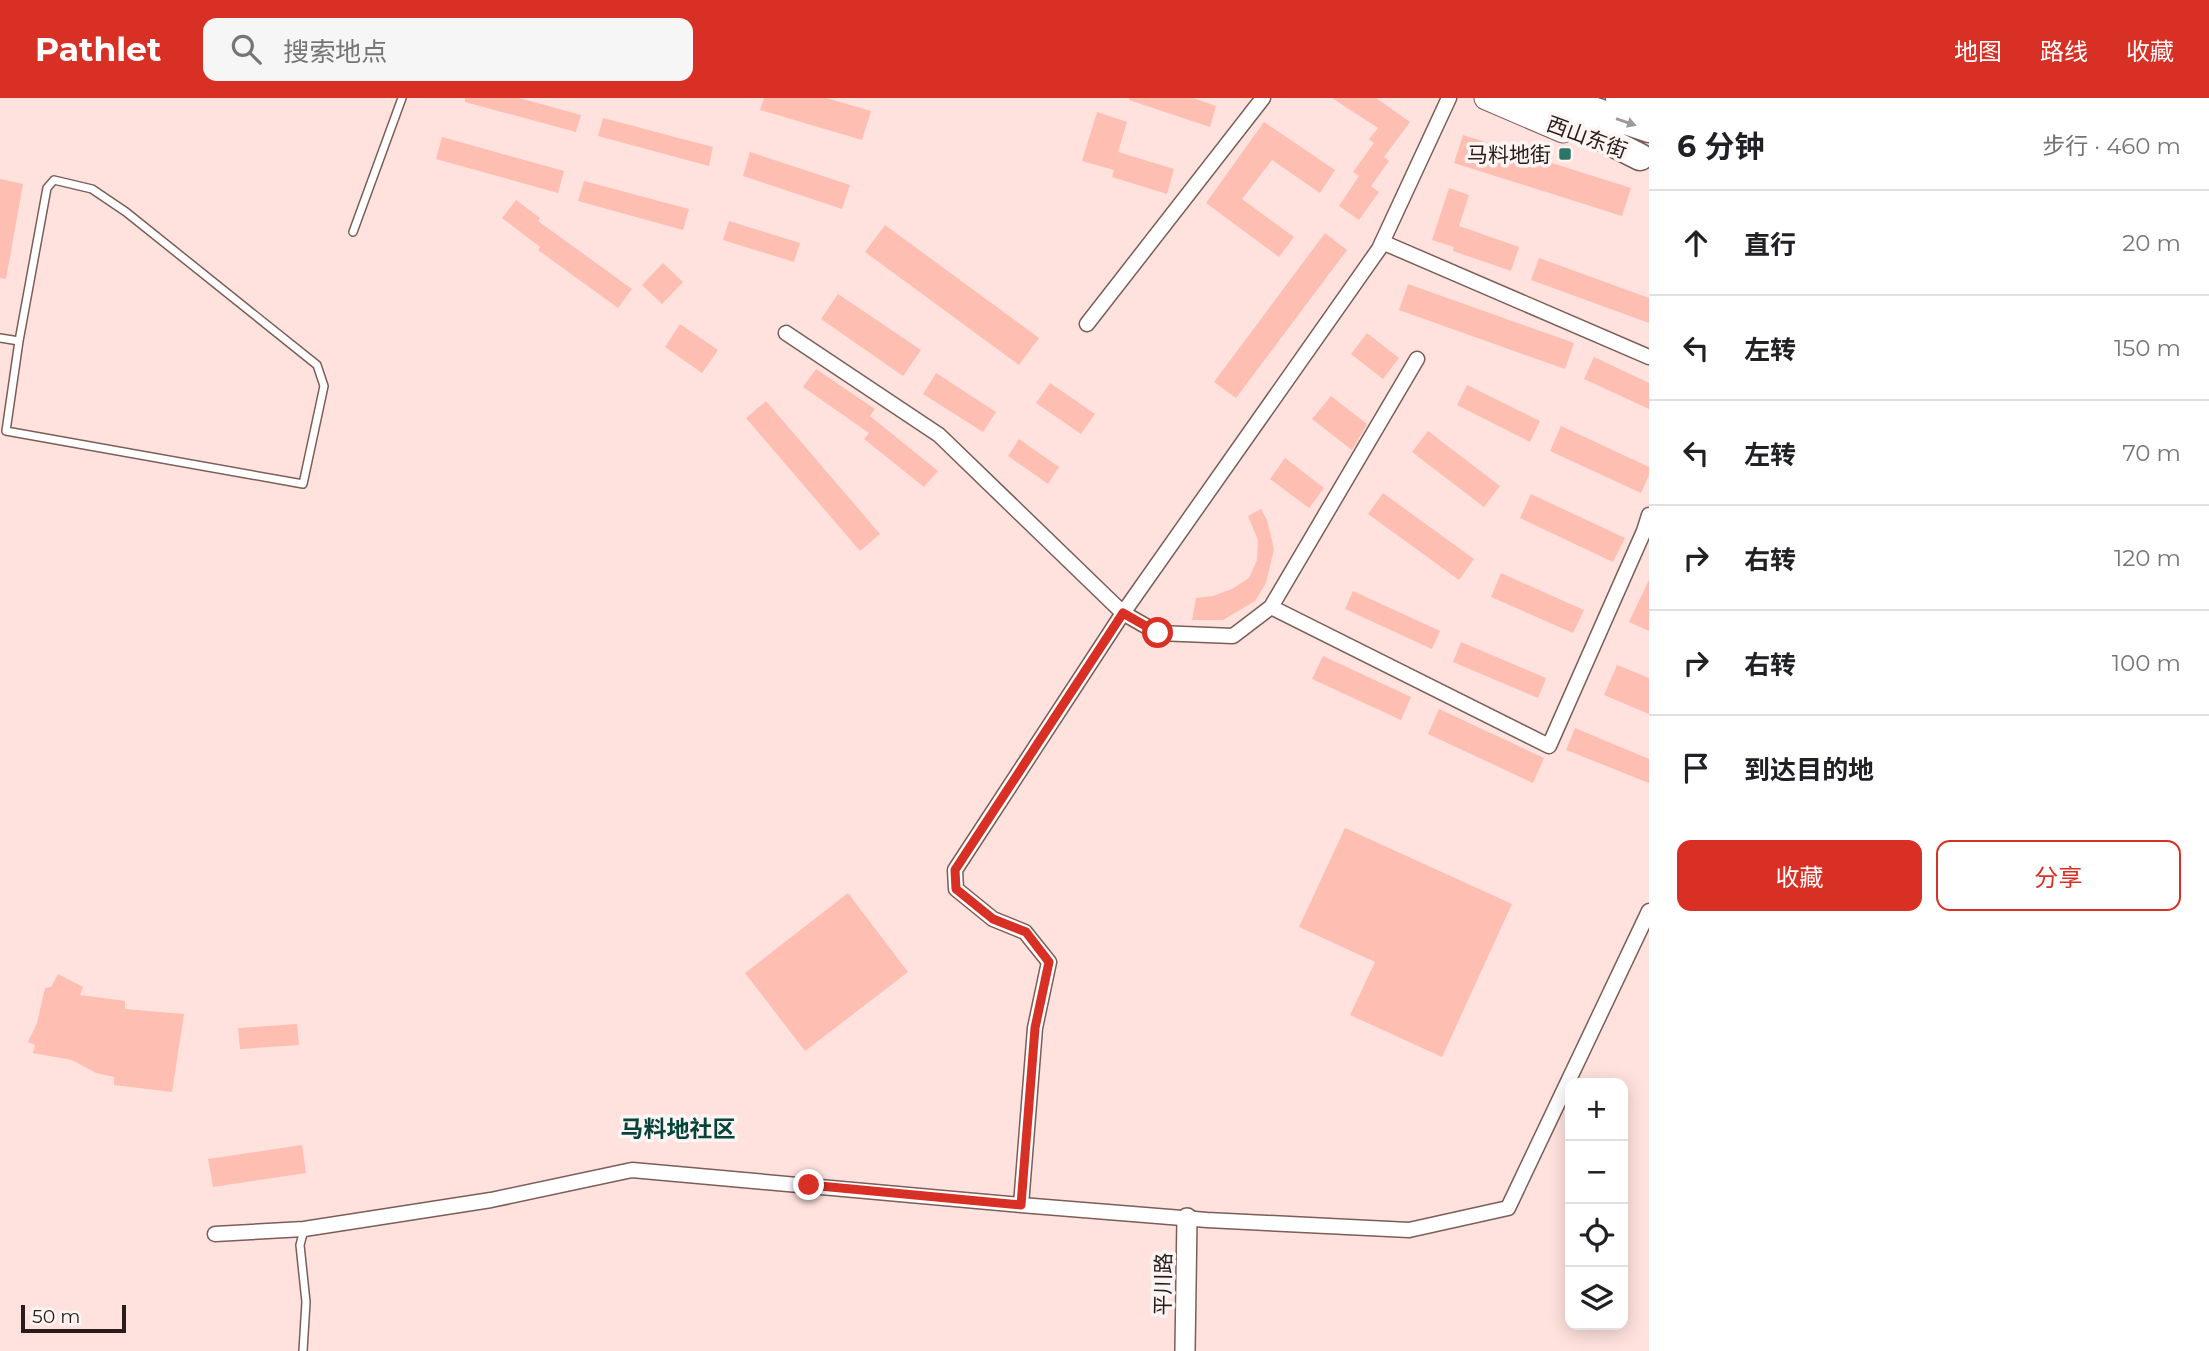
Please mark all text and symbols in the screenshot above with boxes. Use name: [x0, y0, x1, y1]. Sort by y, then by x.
search box: [203, 18, 693, 81]
text: Pathlet: [35, 29, 161, 69]
icon: search: [227, 30, 265, 68]
text: 搜索地点: [283, 36, 387, 68]
text: 地图: [1954, 37, 2002, 66]
text: 路线: [2040, 37, 2088, 66]
text: 收藏: [2126, 37, 2174, 66]
street label: 西山东街: [1543, 111, 1631, 163]
one-way arrow: [1616, 117, 1637, 128]
text: 6 分钟: [1677, 128, 1765, 165]
text: 步行 · 460 m: [2042, 132, 2181, 160]
place label: 马料地街: [1467, 142, 1551, 167]
marker: 马料地街: [1557, 146, 1573, 162]
icon: ahead: [1677, 224, 1715, 262]
text: 直行: [1744, 229, 1796, 261]
text: 20 m: [2122, 229, 2181, 257]
icon: left: [1677, 329, 1715, 367]
text: 左转: [1744, 334, 1796, 366]
text: 150 m: [2114, 334, 2181, 362]
icon: left: [1677, 434, 1715, 472]
text: 左转: [1744, 439, 1796, 471]
text: 70 m: [2122, 439, 2181, 467]
icon: right: [1677, 539, 1715, 577]
text: 右转: [1744, 544, 1796, 576]
text: 120 m: [2114, 544, 2181, 572]
route start: [1142, 617, 1173, 648]
icon: right: [1677, 644, 1715, 682]
text: 右转: [1744, 649, 1796, 681]
text: 100 m: [2112, 649, 2181, 677]
icon: arrive: [1677, 749, 1715, 787]
text: 到达目的地: [1744, 754, 1874, 786]
button: 收藏: [1677, 840, 1922, 911]
button: 分享: [1936, 840, 2181, 911]
map controls: [1565, 1078, 1628, 1330]
button: +: [1565, 1078, 1628, 1141]
district label: 马料地社区: [621, 1115, 736, 1143]
button: −: [1565, 1141, 1628, 1204]
route end: [793, 1169, 824, 1200]
button: locate: [1565, 1204, 1628, 1267]
street label: 平川路: [1150, 1252, 1176, 1316]
button: layers: [1565, 1267, 1628, 1330]
scale bar: [21, 1302, 126, 1334]
text: 50 m: [32, 1305, 80, 1328]

